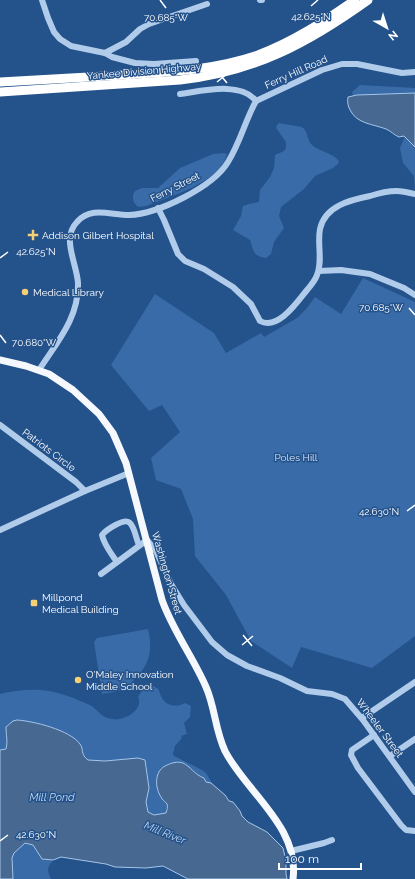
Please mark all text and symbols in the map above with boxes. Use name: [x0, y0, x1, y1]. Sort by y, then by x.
north arrow: [367, 8, 407, 48]
text: 42.625°N: [291, 11, 331, 22]
text: 70.685°W: [144, 12, 188, 23]
text: N: [386, 28, 400, 43]
street label: Ferry Hill Road: [263, 53, 329, 91]
street label: Yankee Division Highway: [86, 60, 202, 81]
street label: Ferry Street: [148, 170, 202, 204]
marker: Addison Gilbert Hospital: [27, 229, 39, 241]
place label: Addison Gilbert Hospital: [42, 230, 154, 241]
text: 42.625°N: [16, 246, 56, 257]
marker: Medical Library: [20, 287, 30, 297]
place label: Medical Library: [33, 287, 104, 298]
text: 70.685°W: [359, 302, 403, 313]
text: 70.680°W: [12, 337, 57, 348]
street label: Patriots Circle: [20, 426, 78, 474]
park label: Poles Hill: [274, 452, 318, 463]
text: 42.630°N: [359, 506, 399, 517]
street label: Washington Street: [150, 530, 184, 616]
place label: Millpond Medical Building: [42, 592, 119, 615]
marker: Millpond Medical Building: [29, 598, 39, 608]
place label: O'Maley Innovation Middle School: [86, 669, 174, 692]
marker: O'Maley Innovation Middle School: [73, 675, 83, 685]
street label: Wheeler Street: [354, 697, 406, 760]
water label: Mill Pond: [29, 791, 75, 804]
water label: Mill River: [142, 819, 189, 848]
text: 42.630°N: [16, 829, 56, 840]
scale bar: [279, 845, 361, 871]
text: 100 m: [285, 852, 319, 866]

